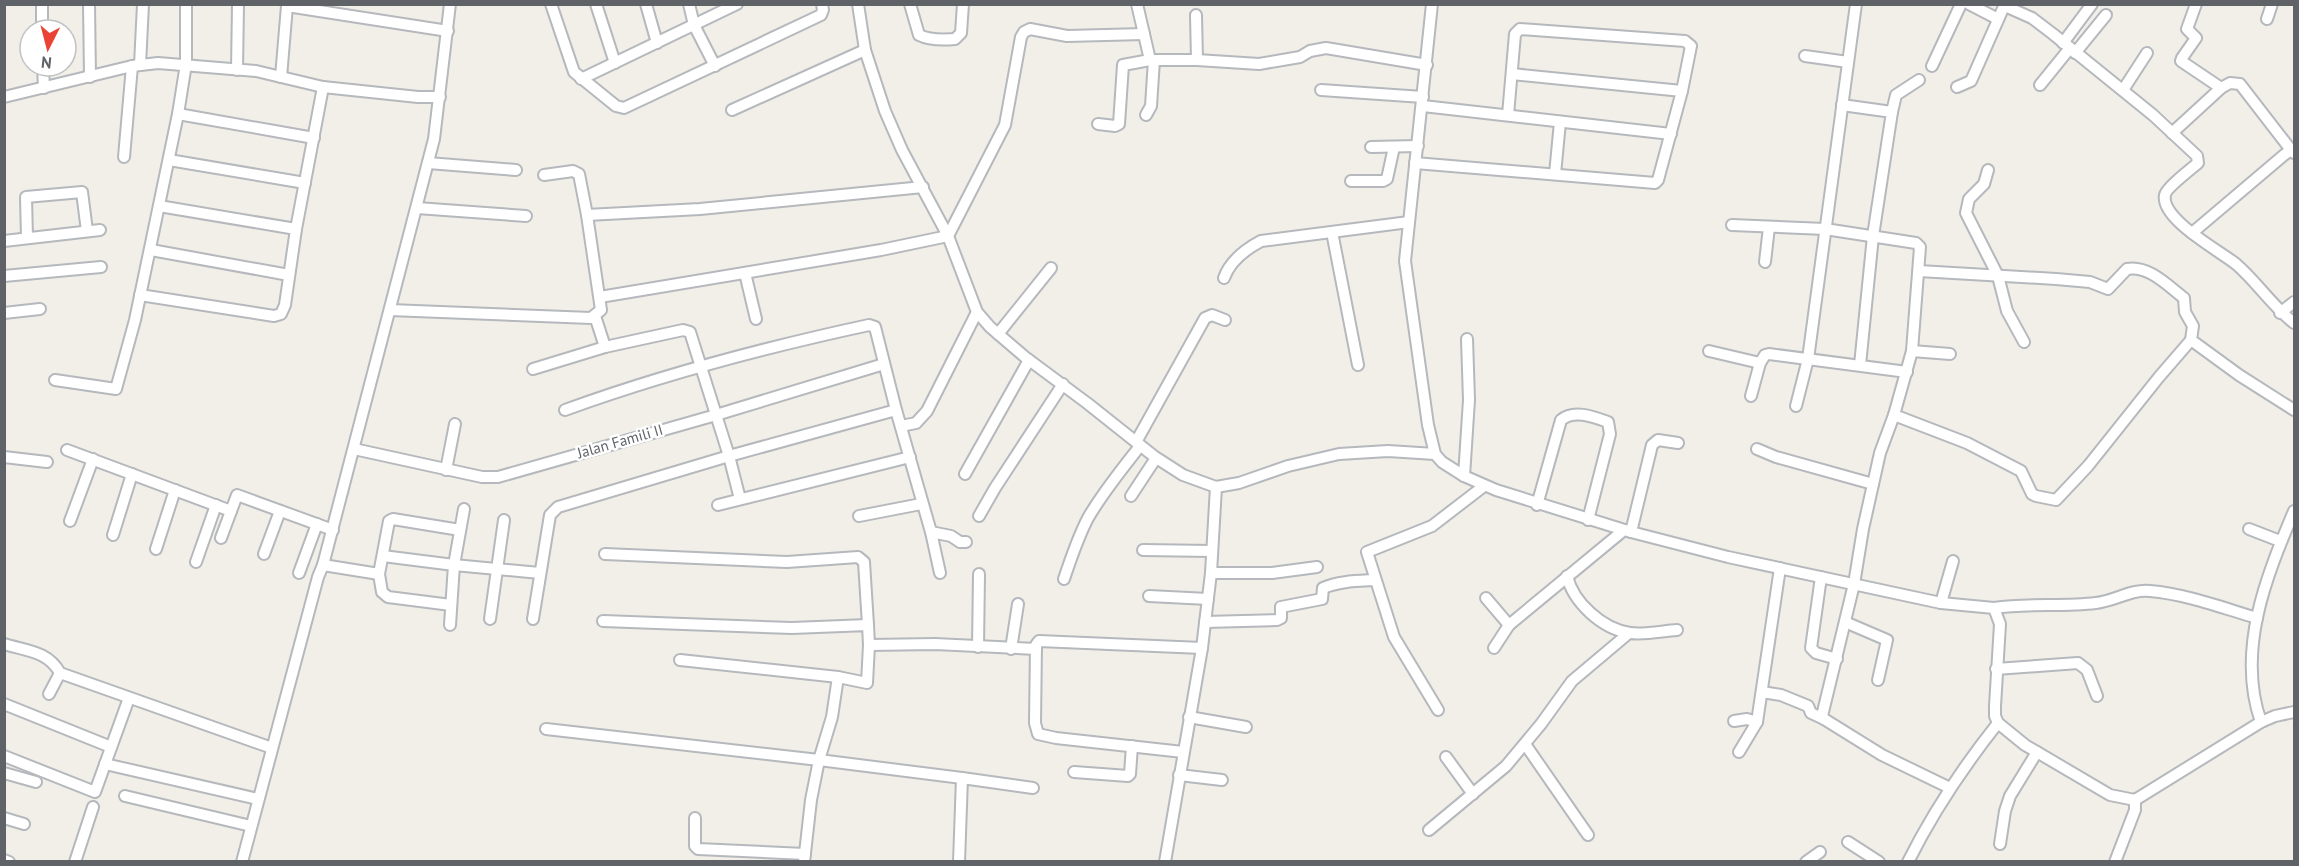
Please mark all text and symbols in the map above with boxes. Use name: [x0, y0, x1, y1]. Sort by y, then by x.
north arrow: [18, 18, 78, 78]
text: N: [40, 52, 53, 73]
street label: Jalan Famili II: [574, 420, 665, 463]

